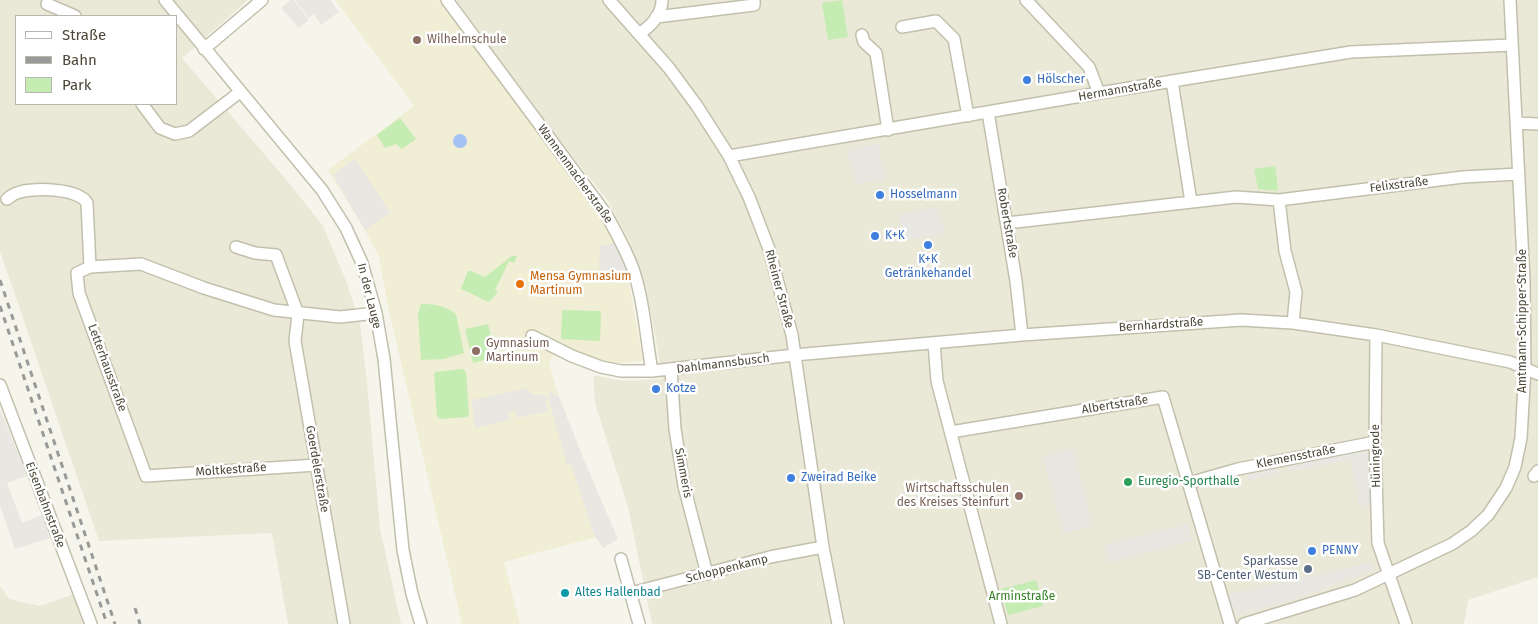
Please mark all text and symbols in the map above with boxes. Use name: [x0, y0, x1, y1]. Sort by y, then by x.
legend: [15, 15, 178, 105]
text: Straße: [62, 26, 106, 44]
place label: Wilhelmschule: [427, 33, 507, 47]
marker: Wilhelmschule: [411, 34, 423, 46]
text: Bahn: [62, 51, 97, 69]
place label: Hölscher: [1037, 73, 1085, 87]
marker: Hölscher: [1021, 74, 1033, 86]
text: Park: [62, 76, 92, 94]
street label: Hermannstraße: [1077, 76, 1163, 104]
street label: Wannenmacherstraße: [534, 122, 616, 226]
street label: Felixstraße: [1369, 174, 1429, 196]
street label: Robertstraße: [994, 187, 1020, 259]
place label: Hosselmann: [890, 188, 957, 202]
marker: Hosselmann: [874, 189, 886, 201]
place label: K+K: [885, 229, 905, 243]
marker: K+K: [869, 230, 881, 242]
marker: K+K Getränkehandel: [922, 239, 934, 251]
street label: Rheiner Straße: [762, 248, 796, 330]
street label: Amtmann-Schipper-Straße: [1516, 249, 1530, 393]
place label: K+K Getränkehandel: [885, 253, 971, 281]
street label: In der Lauge: [354, 262, 384, 330]
place label: Mensa Gymnasium Martinum: [530, 270, 632, 298]
marker: Mensa Gymnasium Martinum: [514, 278, 526, 290]
street label: Bernhardstraße: [1118, 315, 1204, 335]
street label: Letterhausstraße: [84, 322, 130, 414]
place label: Gymnasium Martinum: [486, 337, 549, 365]
marker: Gymnasium Martinum: [470, 345, 482, 357]
street label: Dahlmannsbusch: [676, 351, 770, 377]
place label: Kotze: [666, 382, 696, 396]
marker: Kotze: [650, 383, 662, 395]
street label: Albertstraße: [1081, 393, 1149, 417]
street label: Goerdelerstraße: [302, 424, 332, 514]
street label: Hüningrode: [1368, 424, 1384, 488]
street label: Klemensstraße: [1255, 442, 1337, 472]
street label: Simmeris: [671, 447, 695, 499]
street label: Eisenbahnstraße: [22, 460, 68, 550]
street label: Moltkestraße: [195, 460, 267, 480]
place label: Zweirad Beike: [801, 471, 877, 485]
marker: Zweirad Beike: [785, 472, 797, 484]
place label: Euregio-Sporthalle: [1138, 475, 1240, 489]
marker: Euregio-Sporthalle: [1122, 476, 1134, 488]
place label: Wirtschaftsschulen des Kreises Steinfurt: [897, 482, 1009, 510]
marker: Wirtschaftsschulen des Kreises Steinfurt: [1013, 490, 1025, 502]
place label: PENNY: [1322, 544, 1358, 558]
marker: PENNY: [1306, 545, 1318, 557]
street label: Schoppenkamp: [684, 552, 770, 586]
place label: Sparkasse SB-Center Westum: [1197, 555, 1298, 583]
marker: Sparkasse SB-Center Westum: [1302, 563, 1314, 575]
place label: Altes Hallenbad: [575, 586, 661, 600]
marker: Altes Hallenbad: [559, 587, 571, 599]
park label: Arminstraße: [989, 590, 1055, 604]

